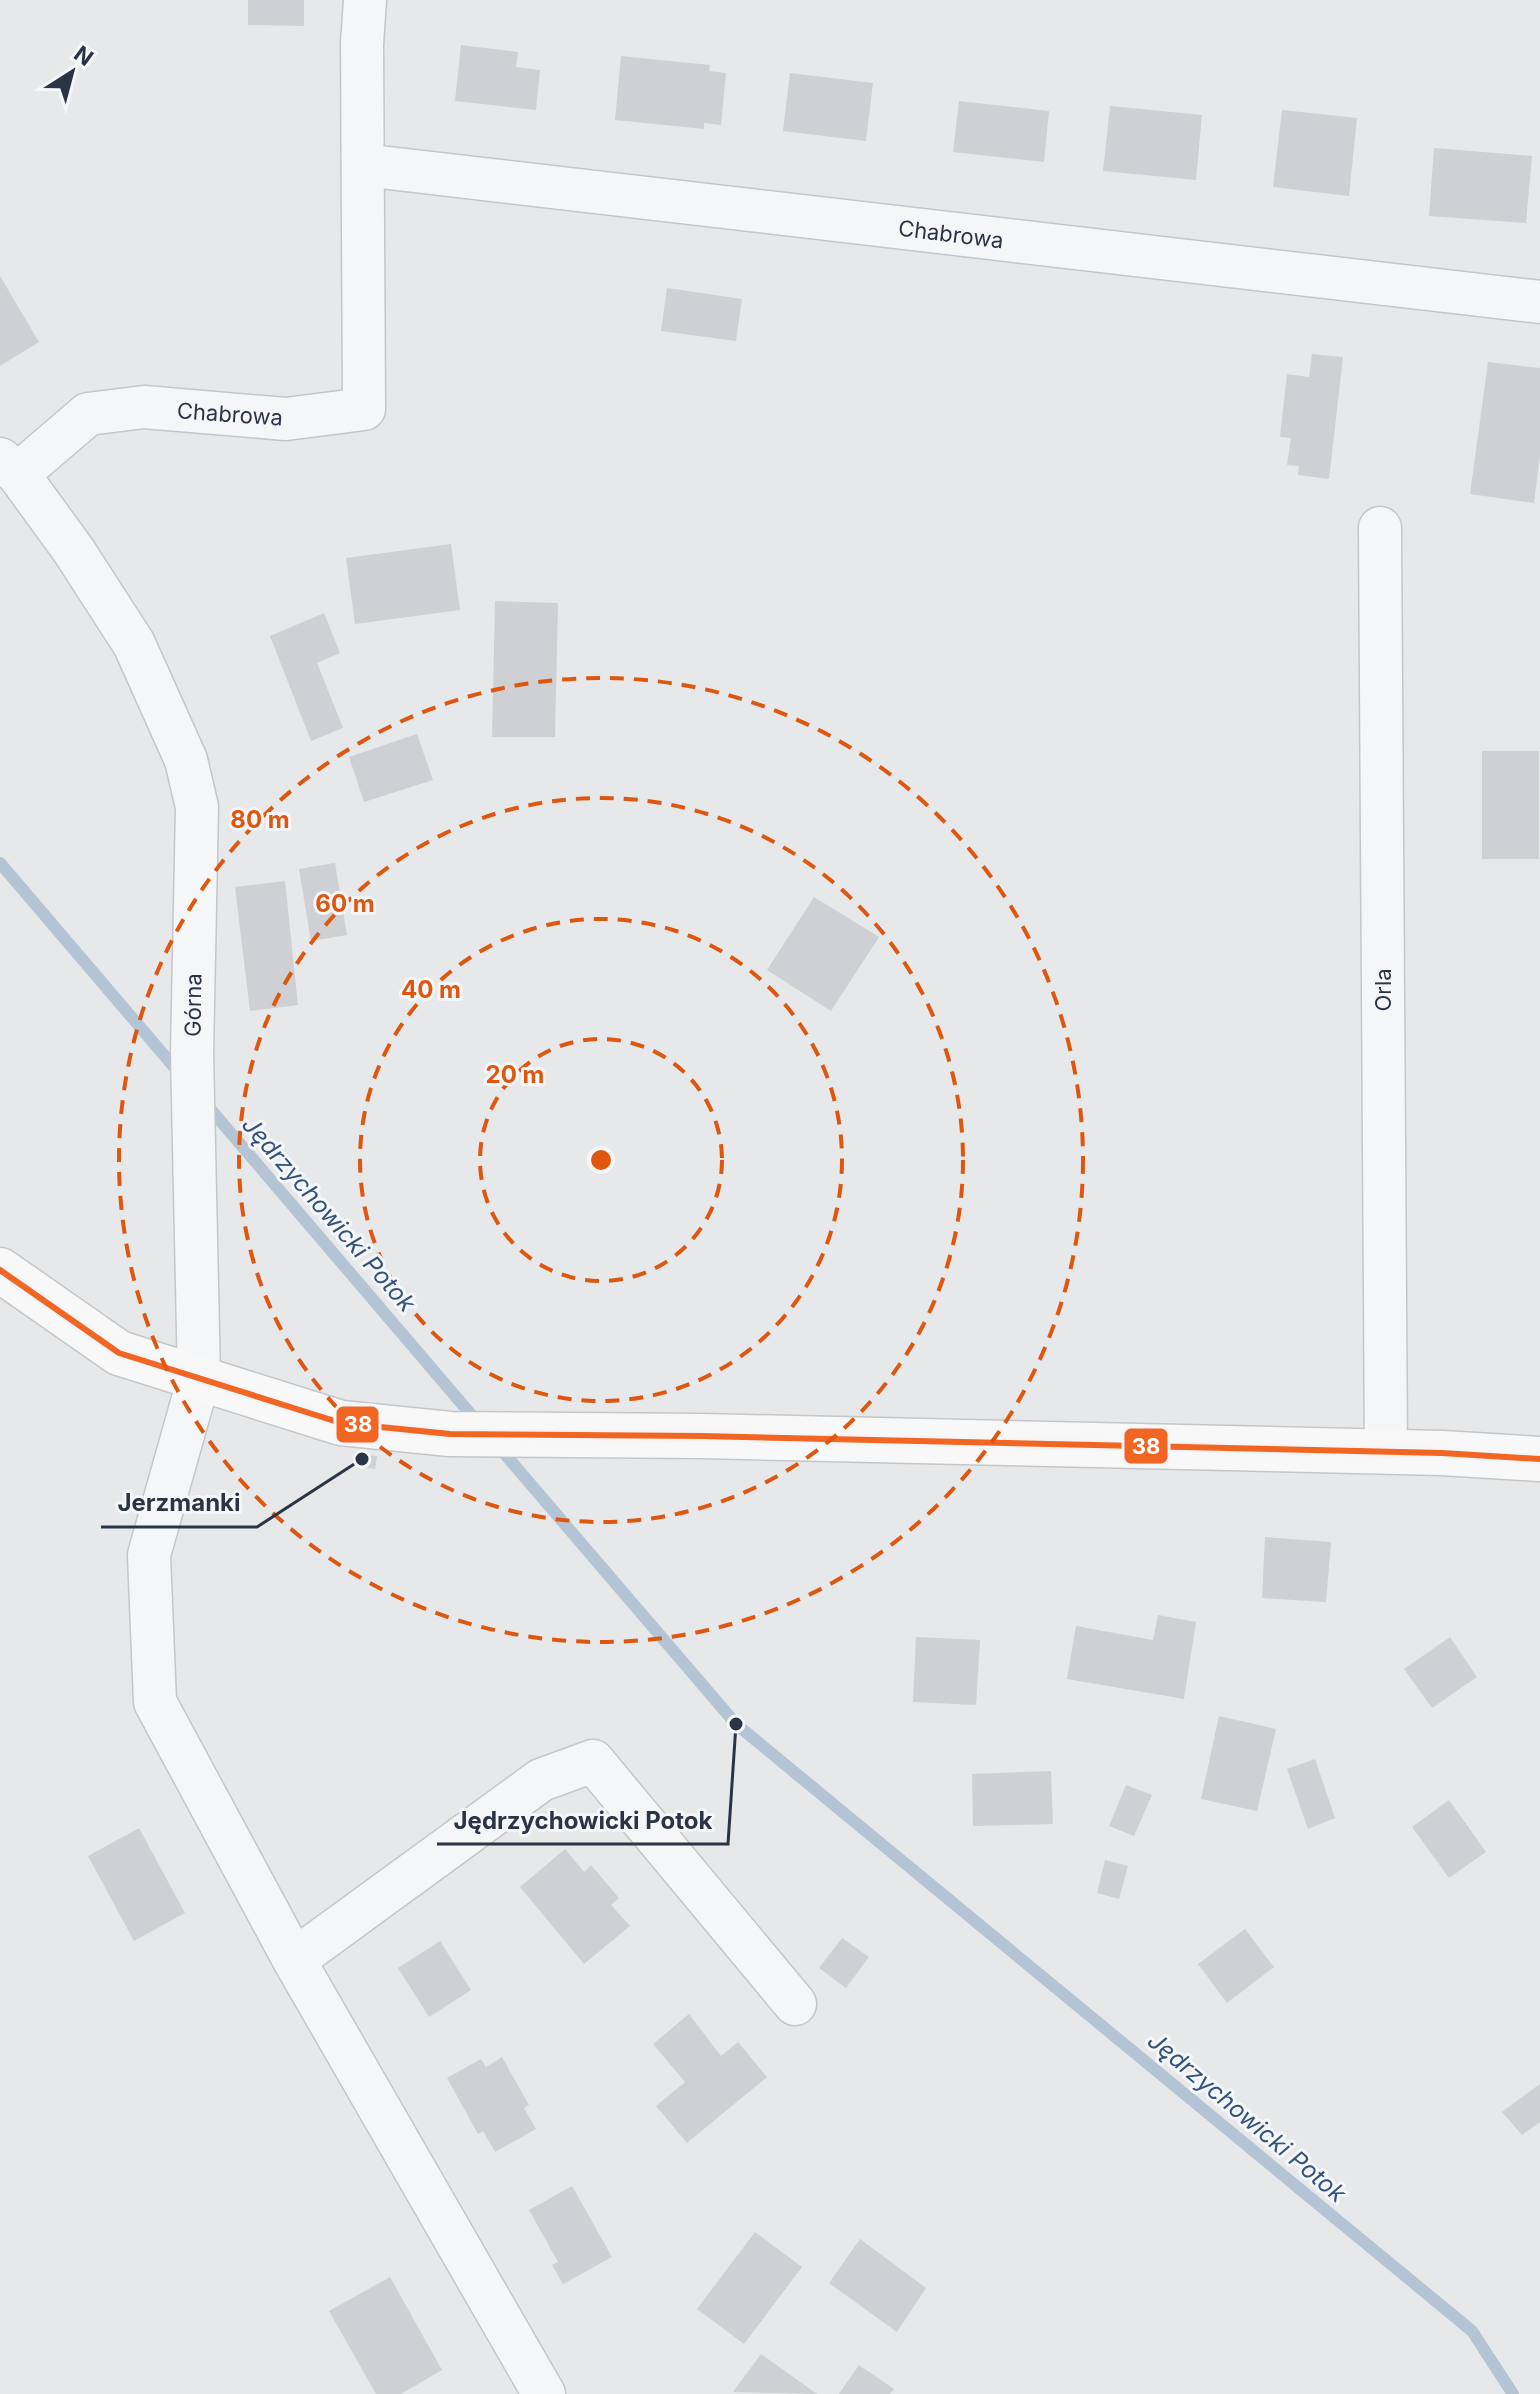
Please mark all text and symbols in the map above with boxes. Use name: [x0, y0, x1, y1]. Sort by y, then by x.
north arrow: [32, 32, 112, 112]
text: N: [69, 40, 98, 71]
street label: Chabrowa: [897, 215, 1005, 253]
street label: Chabrowa: [176, 397, 284, 431]
text: 80 m: [230, 805, 290, 834]
text: 60 m: [315, 889, 375, 918]
street label: Orla: [1370, 968, 1396, 1012]
street label: Górna: [179, 973, 207, 1037]
text: 40 m: [401, 975, 461, 1004]
text: 20 m: [486, 1060, 544, 1089]
water label: Jędrzychowicki Potok: [236, 1110, 422, 1318]
centre of rings: [587, 1146, 615, 1174]
line badge: 38: [335, 1405, 380, 1444]
text: 38: [344, 1411, 372, 1437]
line badge: 38: [1123, 1427, 1169, 1465]
text: 38: [1132, 1433, 1160, 1459]
callout: Jerzmanki: [101, 1479, 257, 1527]
text: Jerzmanki: [117, 1488, 241, 1517]
callout: Jędrzychowicki Potok: [437, 1796, 728, 1844]
text: Jędrzychowicki Potok: [454, 1806, 713, 1835]
water label: Jędrzychowicki Potok: [1142, 2026, 1352, 2209]

